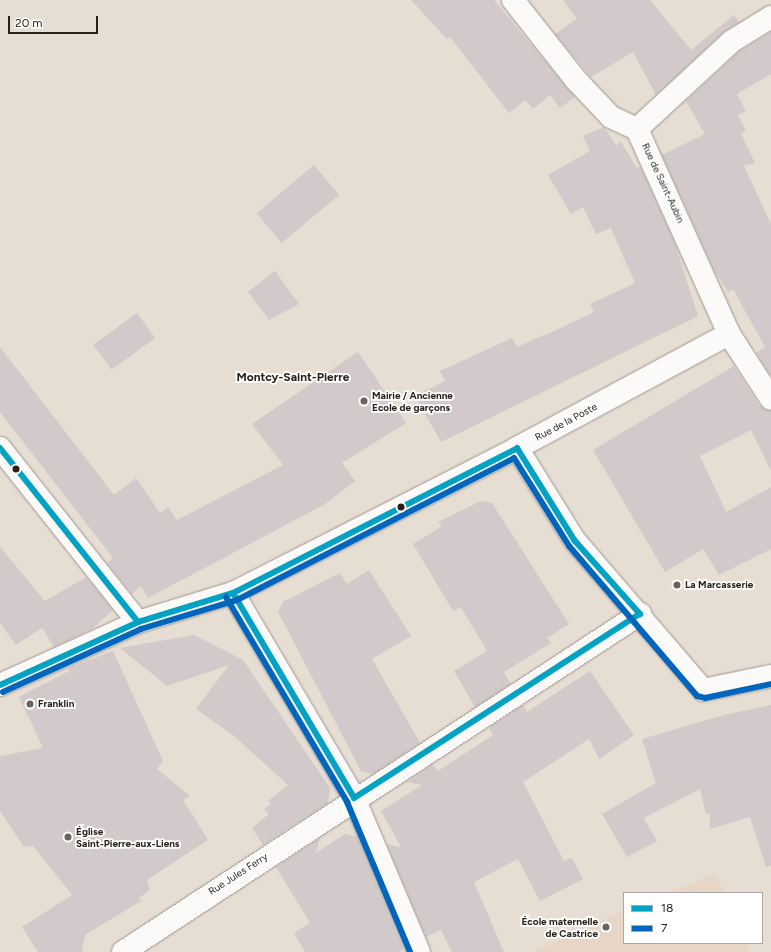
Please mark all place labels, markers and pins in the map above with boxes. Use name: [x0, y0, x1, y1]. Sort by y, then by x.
place label: Mairie / Ancienne Ecole de garçons: [372, 389, 453, 412]
marker: Mairie / Ancienne Ecole de garçons: [359, 396, 369, 406]
unlabelled marker: [11, 464, 21, 474]
unlabelled marker: [396, 502, 406, 512]
place label: La Marcasserie: [685, 579, 753, 591]
marker: La Marcasserie: [672, 580, 682, 590]
place label: Franklin: [38, 698, 74, 710]
marker: Franklin: [25, 699, 35, 709]
place label: Église Saint-Pierre-aux-Liens: [76, 825, 180, 848]
marker: Église Saint-Pierre-aux-Liens: [63, 832, 73, 842]
place label: École maternelle de Castrice: [521, 915, 598, 938]
marker: École maternelle de Castrice: [601, 922, 611, 932]

